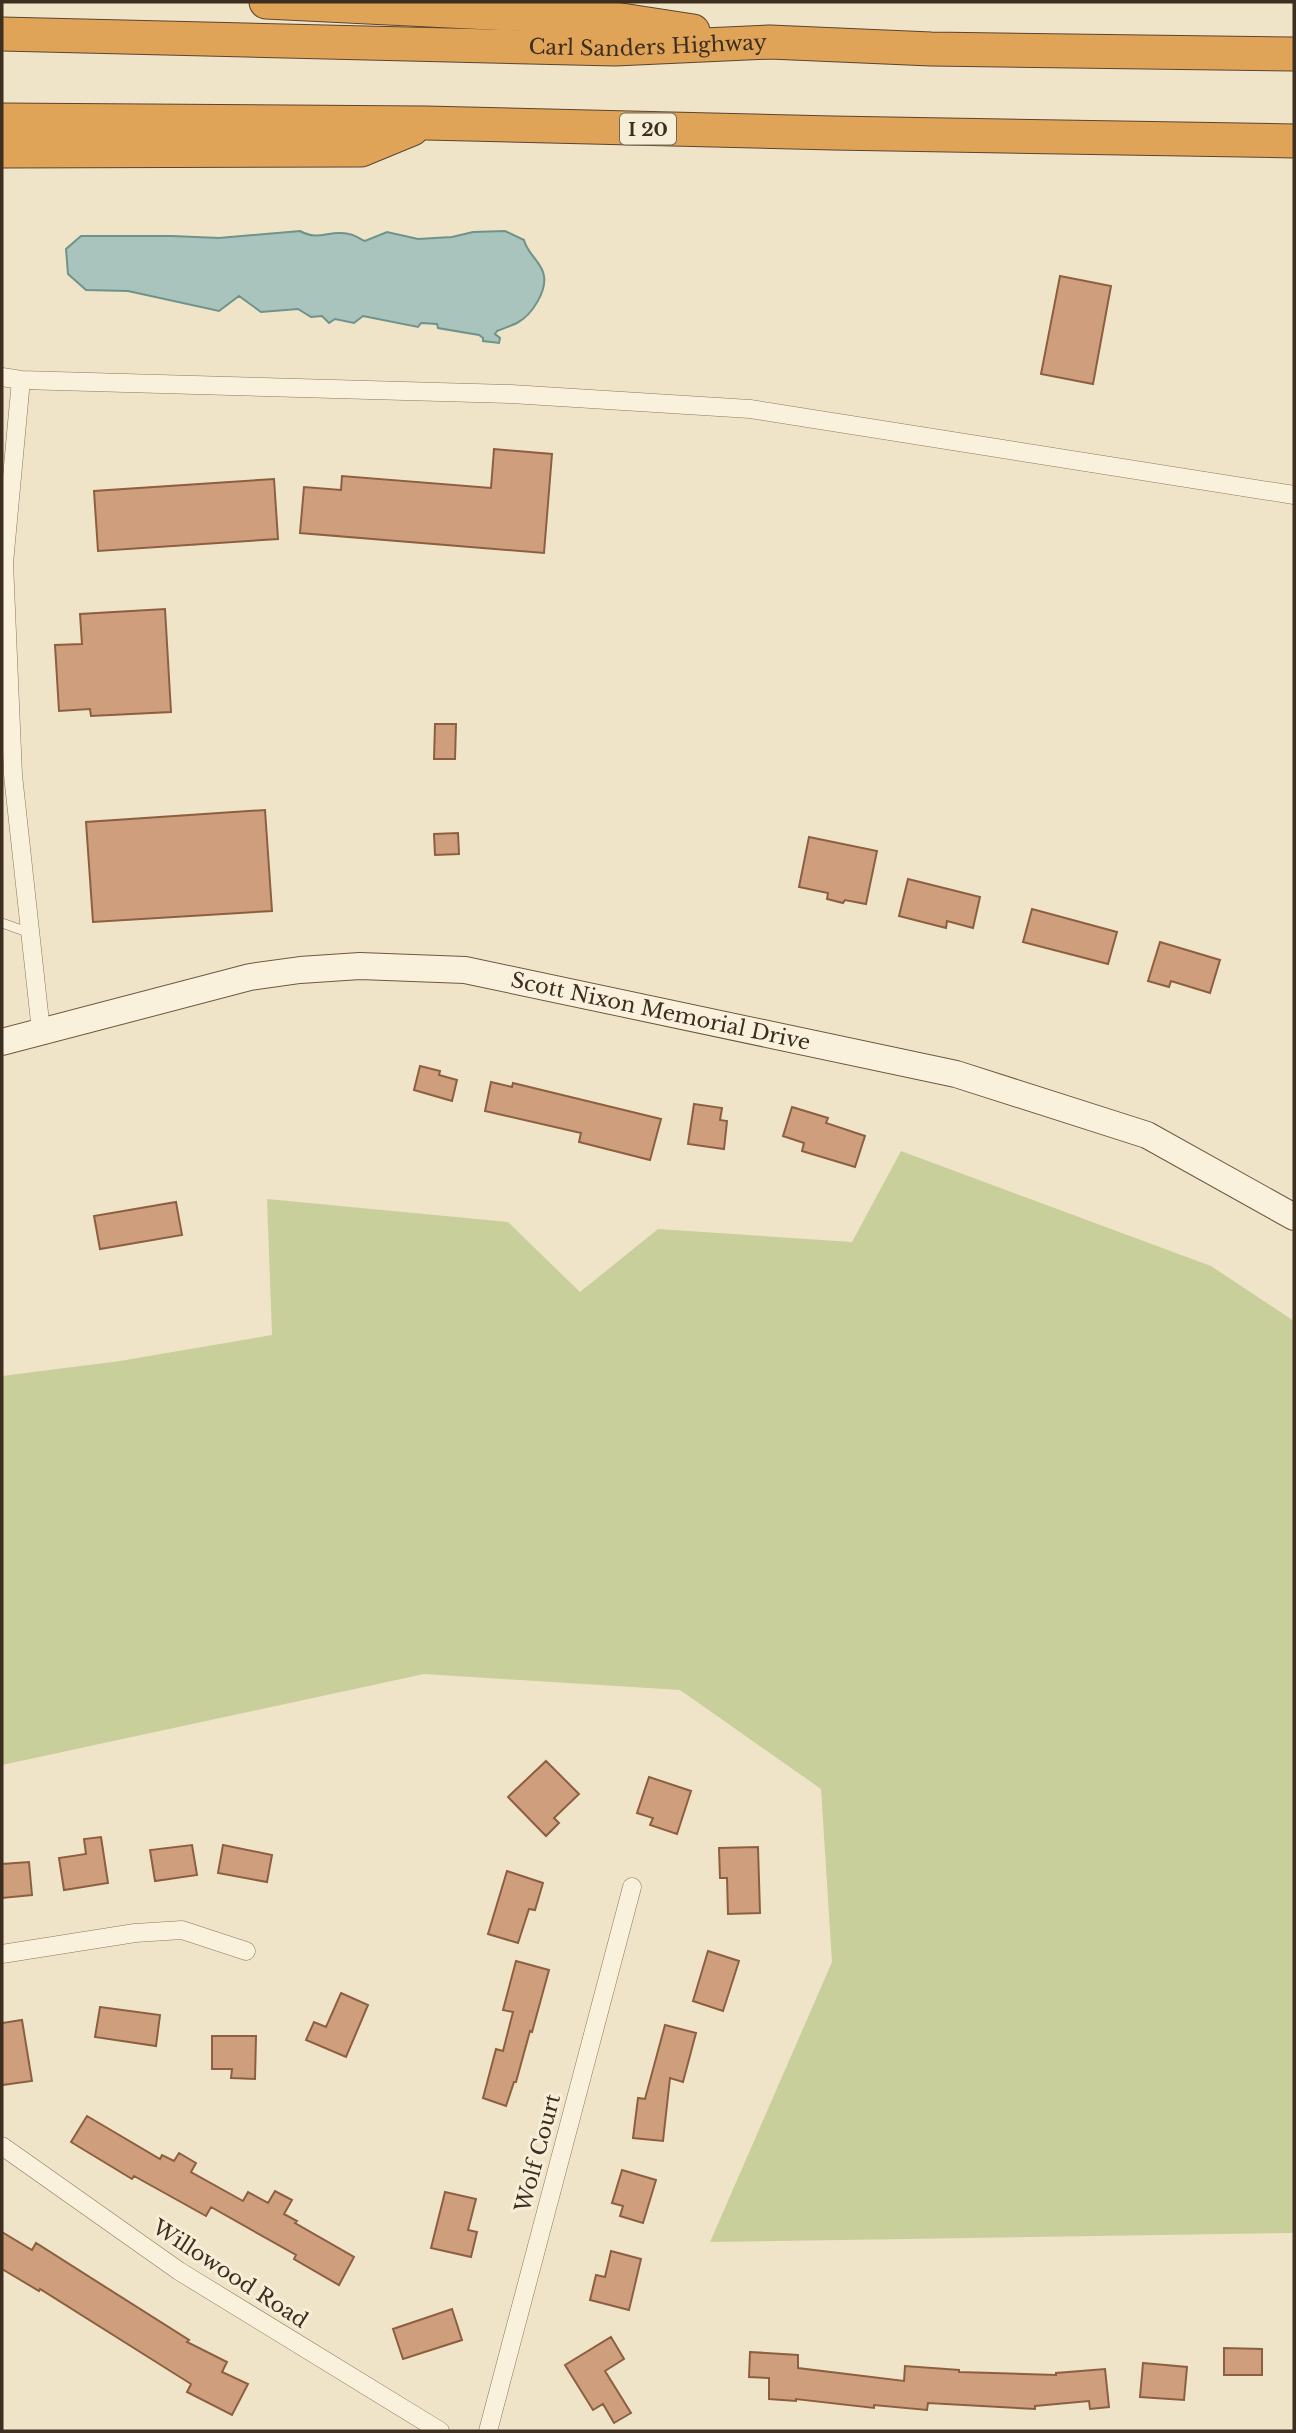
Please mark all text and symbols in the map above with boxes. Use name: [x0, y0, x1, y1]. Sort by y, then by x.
street label: Carl Sanders Highway: [528, 29, 768, 62]
road number: I 20: [620, 113, 676, 144]
street label: Scott Nixon Memorial Drive: [508, 967, 813, 1056]
street label: Wolf Court: [510, 2091, 566, 2216]
street label: Willowood Road: [147, 2214, 312, 2334]

